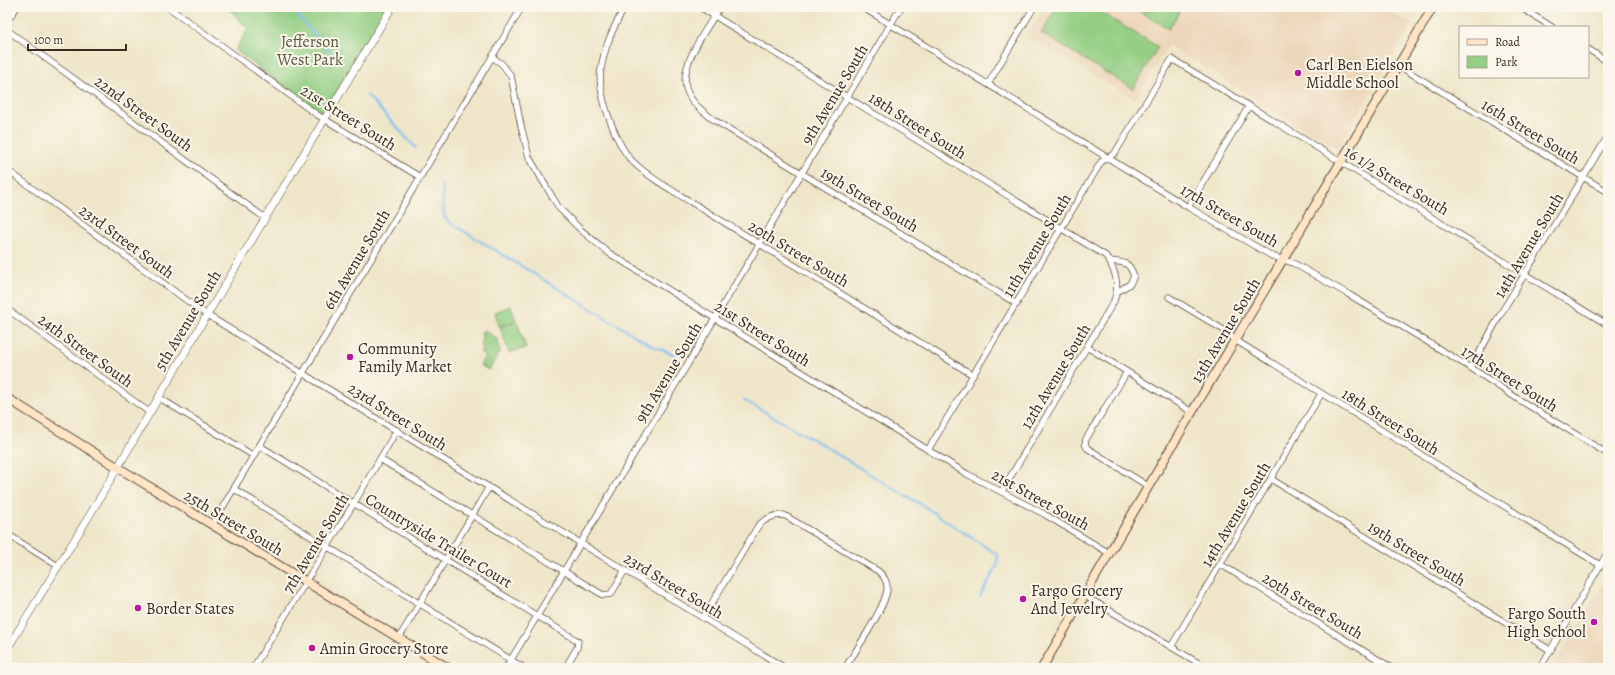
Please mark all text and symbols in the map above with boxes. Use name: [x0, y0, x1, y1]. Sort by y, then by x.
scale bar: [28, 26, 126, 52]
legend: [1459, 26, 1589, 78]
park label: Jefferson West Park: [276, 31, 343, 71]
text: 100 m: [34, 32, 63, 48]
text: Road: [1495, 34, 1521, 50]
street label: 9th Avenue South: [796, 40, 874, 149]
place label: Carl Ben Eielson Middle School: [1306, 54, 1413, 94]
text: Park: [1495, 54, 1518, 70]
marker: Carl Ben Eielson Middle School: [1293, 68, 1303, 78]
street label: 22nd Street South: [90, 71, 198, 157]
street label: 21st Street South: [296, 80, 401, 156]
street label: 18th Street South: [864, 87, 971, 165]
street label: 16th Street South: [1477, 94, 1584, 170]
street label: 16 1/2 Street South: [1340, 141, 1453, 221]
street label: 19th Street South: [816, 162, 923, 238]
street label: 17th Street South: [1176, 179, 1283, 253]
street label: 14th Avenue South: [1489, 188, 1569, 302]
street label: 11th Avenue South: [997, 189, 1077, 301]
street label: 23rd Street South: [74, 200, 179, 284]
street label: 6th Avenue South: [318, 205, 396, 314]
street label: 20th Street South: [744, 215, 853, 293]
street label: 5th Avenue South: [149, 266, 227, 375]
street label: 13th Avenue South: [1186, 274, 1266, 387]
street label: 21st Street South: [710, 296, 815, 372]
street label: 24th Street South: [33, 309, 138, 393]
street label: 9th Avenue South: [630, 318, 708, 427]
street label: 12th Avenue South: [1016, 319, 1096, 433]
place label: Community Family Market: [358, 338, 452, 378]
street label: 17th Street South: [1457, 340, 1562, 418]
marker: Community Family Market: [345, 352, 355, 362]
street label: 23rd Street South: [344, 378, 452, 456]
street label: 18th Street South: [1337, 383, 1444, 461]
street label: 14th Avenue South: [1196, 457, 1276, 571]
street label: 21st Street South: [987, 464, 1094, 536]
street label: 25th Street South: [180, 484, 288, 562]
street label: Countryside Trailer Court: [361, 488, 516, 594]
street label: 7th Avenue South: [277, 489, 355, 598]
street label: 19th Street South: [1363, 516, 1470, 592]
street label: 23rd Street South: [619, 547, 728, 625]
street label: 20th Street South: [1258, 567, 1367, 645]
place label: Fargo Grocery And Jewelry: [1030, 580, 1124, 620]
marker: Fargo Grocery And Jewelry: [1018, 594, 1028, 604]
place label: Border States: [146, 598, 234, 620]
marker: Border States: [133, 603, 143, 613]
place label: Fargo South High School: [1507, 603, 1586, 643]
marker: Fargo South High School: [1589, 617, 1599, 627]
place label: Amin Grocery Store: [319, 638, 448, 660]
marker: Amin Grocery Store: [307, 643, 317, 653]

